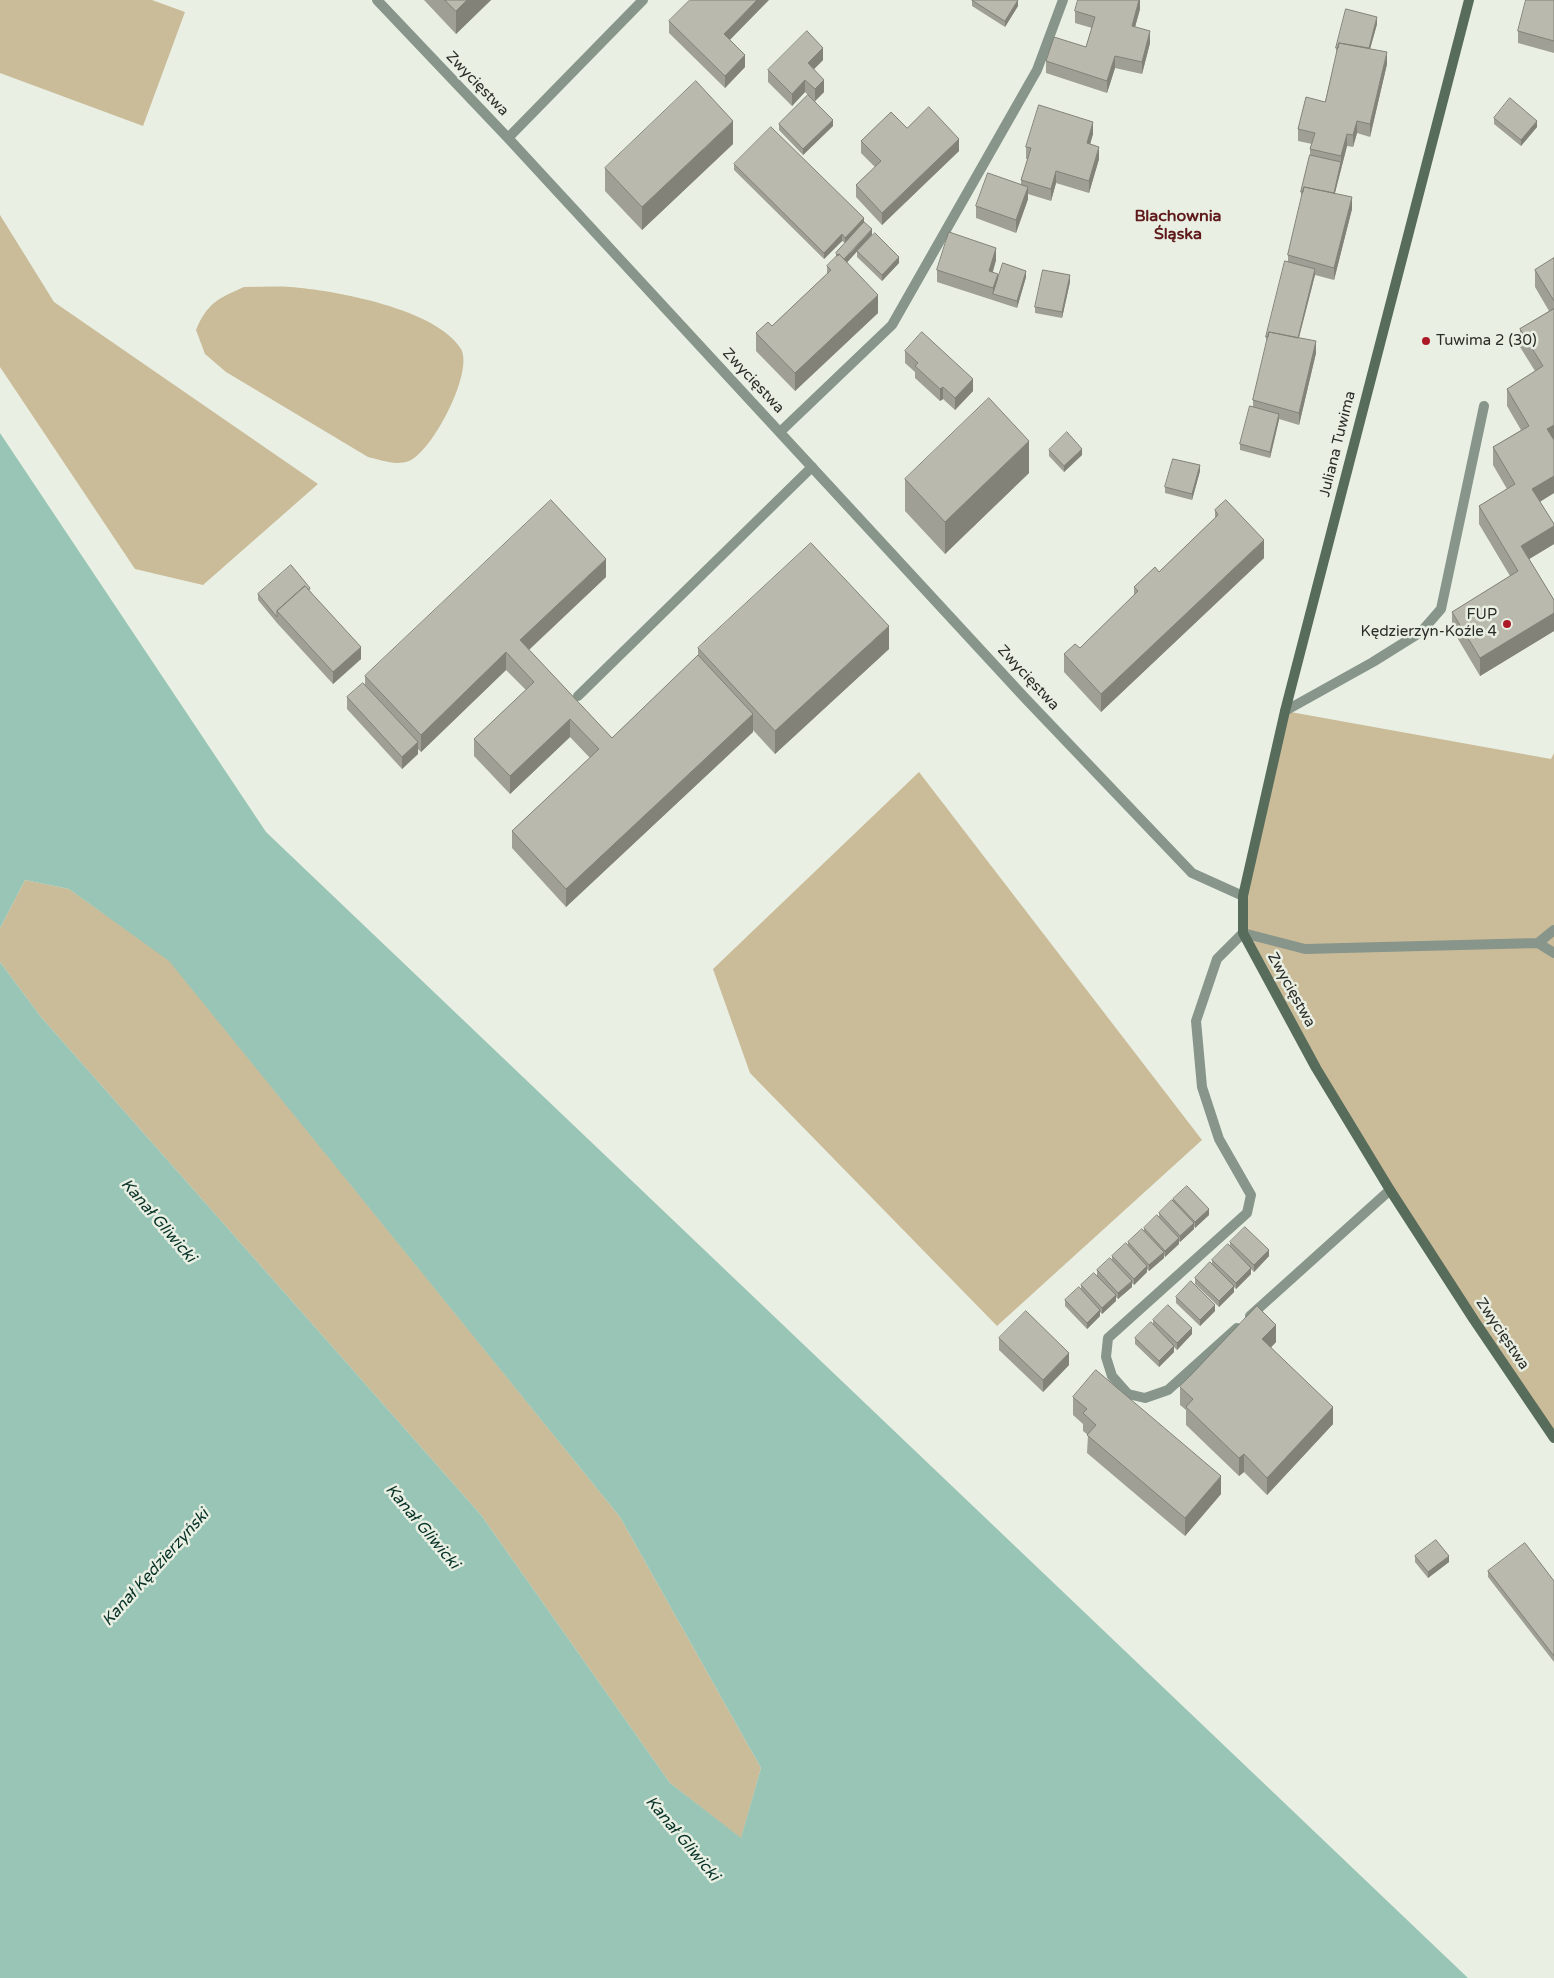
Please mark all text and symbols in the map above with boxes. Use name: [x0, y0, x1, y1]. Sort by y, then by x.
street label: Zwycięstwa: [442, 48, 512, 120]
district label: Blachownia Śląska: [1134, 207, 1222, 245]
place label: Tuwima 2 (30): [1436, 332, 1537, 350]
marker: Tuwima 2 (30): [1420, 335, 1432, 347]
street label: Zwycięstwa: [718, 345, 788, 417]
street label: Juliana Tuwima: [1316, 389, 1360, 499]
place label: FUP Kędzierzyn-Koźle 4: [1361, 606, 1497, 641]
marker: FUP Kędzierzyn-Koźle 4: [1501, 618, 1513, 630]
street label: Zwycięstwa: [993, 642, 1063, 714]
street label: Zwycięstwa: [1263, 949, 1319, 1031]
water label: Kanał Gliwicki: [116, 1175, 200, 1267]
street label: Zwycięstwa: [1471, 1295, 1533, 1373]
water label: Kanał Gliwicki: [381, 1481, 463, 1573]
water label: Kanał Kędzierzyński: [99, 1506, 213, 1630]
water label: Kanał Gliwicki: [641, 1793, 723, 1885]

